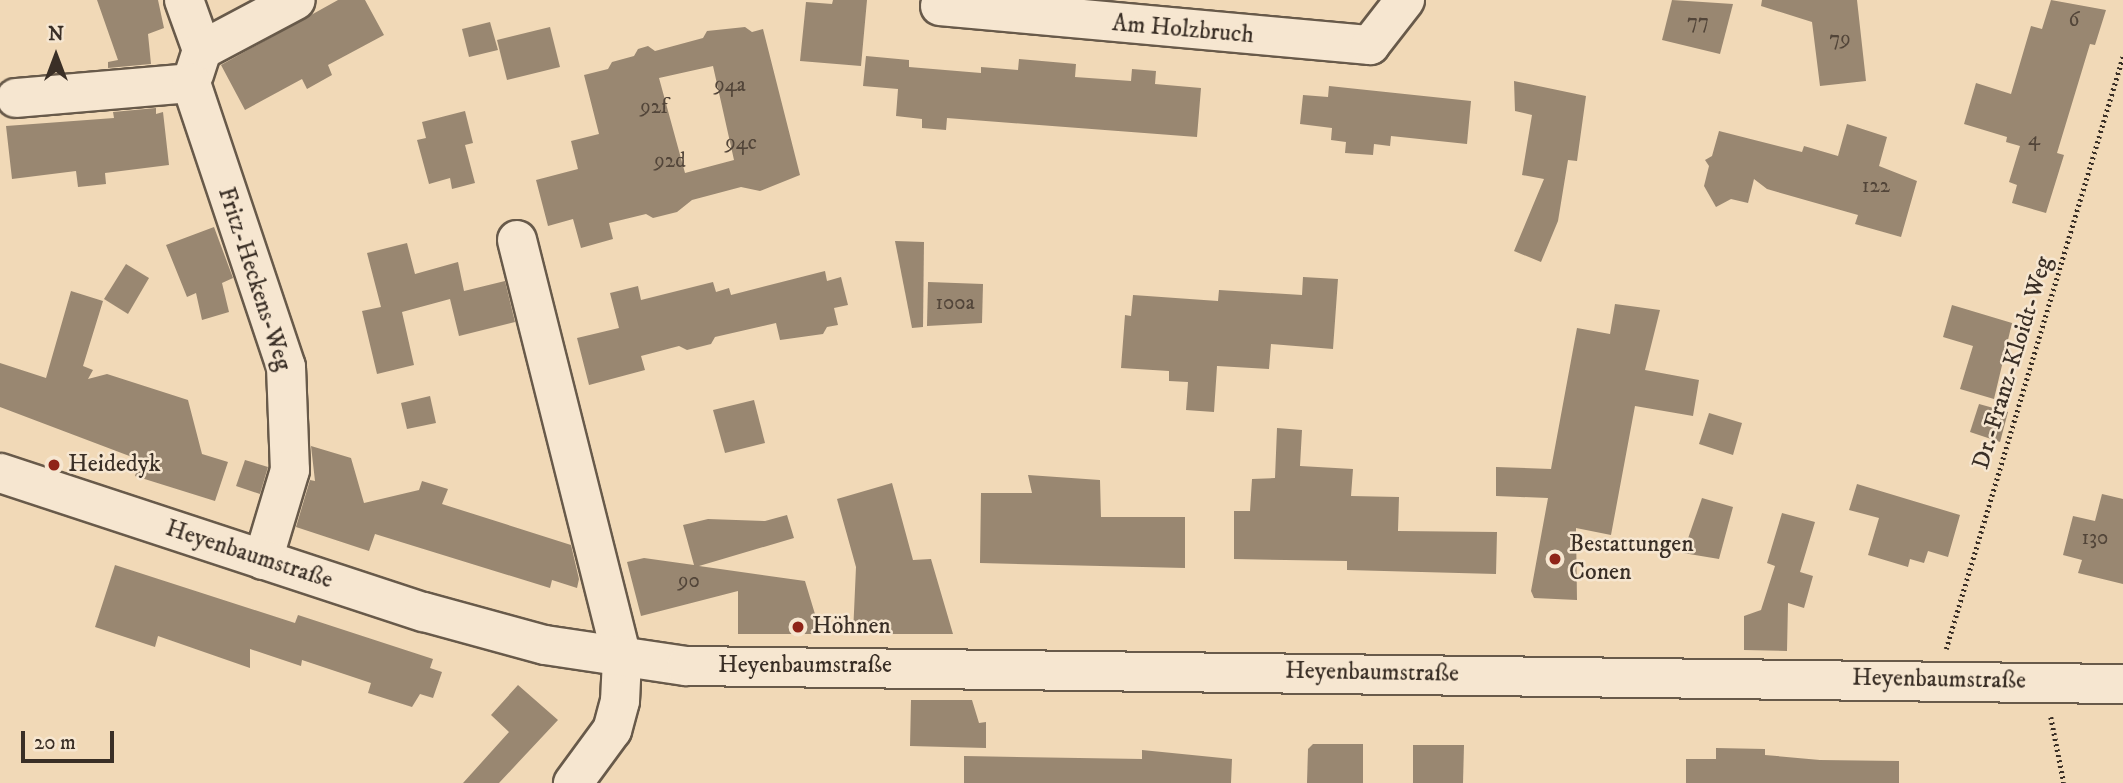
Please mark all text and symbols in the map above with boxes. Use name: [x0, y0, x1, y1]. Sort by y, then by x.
house number: 6: [2069, 7, 2079, 33]
street label: Am Holzbruch: [1111, 9, 1255, 51]
house number: 77: [1687, 9, 1709, 35]
north arrow: [21, 21, 91, 91]
text: N: [48, 23, 64, 46]
house number: 79: [1829, 26, 1851, 52]
house number: 94a: [714, 72, 746, 98]
house number: 92f: [640, 94, 668, 120]
house number: 4: [2028, 126, 2040, 152]
house number: 94c: [725, 130, 757, 156]
house number: 92d: [654, 148, 686, 174]
house number: 122: [1862, 173, 1890, 199]
street label: Fritz-Heckens-Weg: [211, 184, 297, 374]
street label: Dr.-Franz-Kloidt-Weg: [1967, 253, 2059, 473]
house number: 100a: [935, 290, 975, 316]
place label: Heidedyk: [68, 451, 161, 479]
marker: Heidedyk: [46, 457, 62, 473]
street label: Heyenbaumstraße: [162, 514, 336, 596]
house number: 130: [2082, 525, 2108, 551]
place label: Bestattungen Conen: [1569, 531, 1694, 587]
marker: Bestattungen Conen: [1547, 551, 1563, 567]
house number: 90: [678, 568, 700, 594]
place label: Höhnen: [812, 613, 891, 641]
marker: Höhnen: [790, 619, 806, 635]
street label: Heyenbaumstraße: [718, 652, 892, 680]
street label: Heyenbaumstraße: [1285, 657, 1459, 689]
street label: Heyenbaumstraße: [1852, 664, 2026, 696]
scale bar: [24, 716, 117, 760]
text: 20 m: [34, 730, 76, 756]

